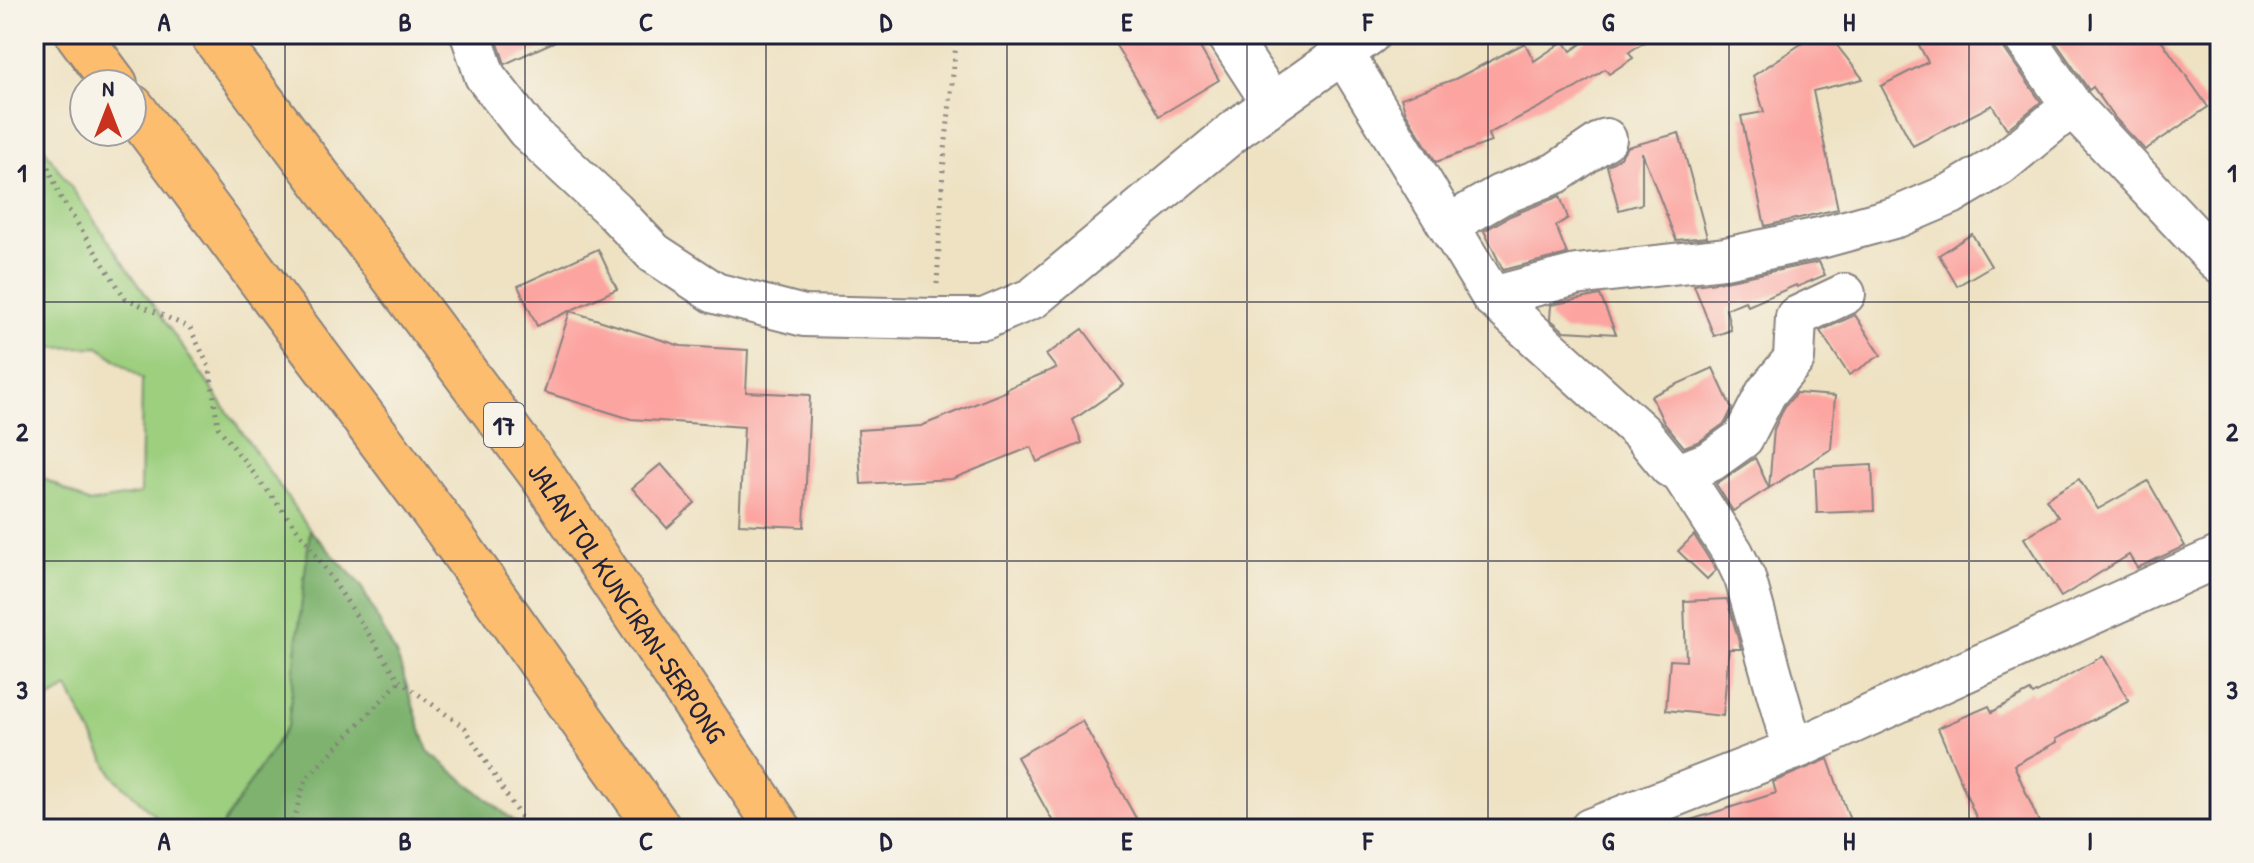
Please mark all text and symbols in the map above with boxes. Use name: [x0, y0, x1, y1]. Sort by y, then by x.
text: A: [158, 4, 171, 39]
text: B: [398, 4, 412, 39]
text: C: [639, 4, 653, 39]
text: D: [880, 4, 893, 39]
text: E: [1121, 4, 1133, 39]
text: F: [1362, 4, 1374, 39]
text: G: [1602, 4, 1615, 39]
text: H: [1843, 4, 1855, 39]
text: I: [2087, 4, 2093, 39]
north arrow: [68, 68, 148, 148]
text: N: [102, 73, 114, 103]
text: 1: [17, 155, 27, 190]
text: 1: [2227, 155, 2237, 190]
road number: 17: [484, 403, 524, 447]
text: 2: [16, 414, 29, 449]
text: 2: [2226, 414, 2239, 449]
street label: JALAN TOL KUNCIRAN–SERPONG: [519, 454, 735, 751]
text: 3: [16, 672, 28, 707]
text: 3: [2226, 672, 2238, 707]
text: A: [158, 823, 171, 858]
text: B: [398, 823, 412, 858]
text: C: [639, 823, 653, 858]
text: D: [880, 823, 893, 858]
text: E: [1121, 823, 1133, 858]
text: F: [1362, 823, 1374, 858]
text: G: [1602, 823, 1615, 858]
text: H: [1843, 823, 1855, 858]
text: I: [2087, 823, 2093, 858]

